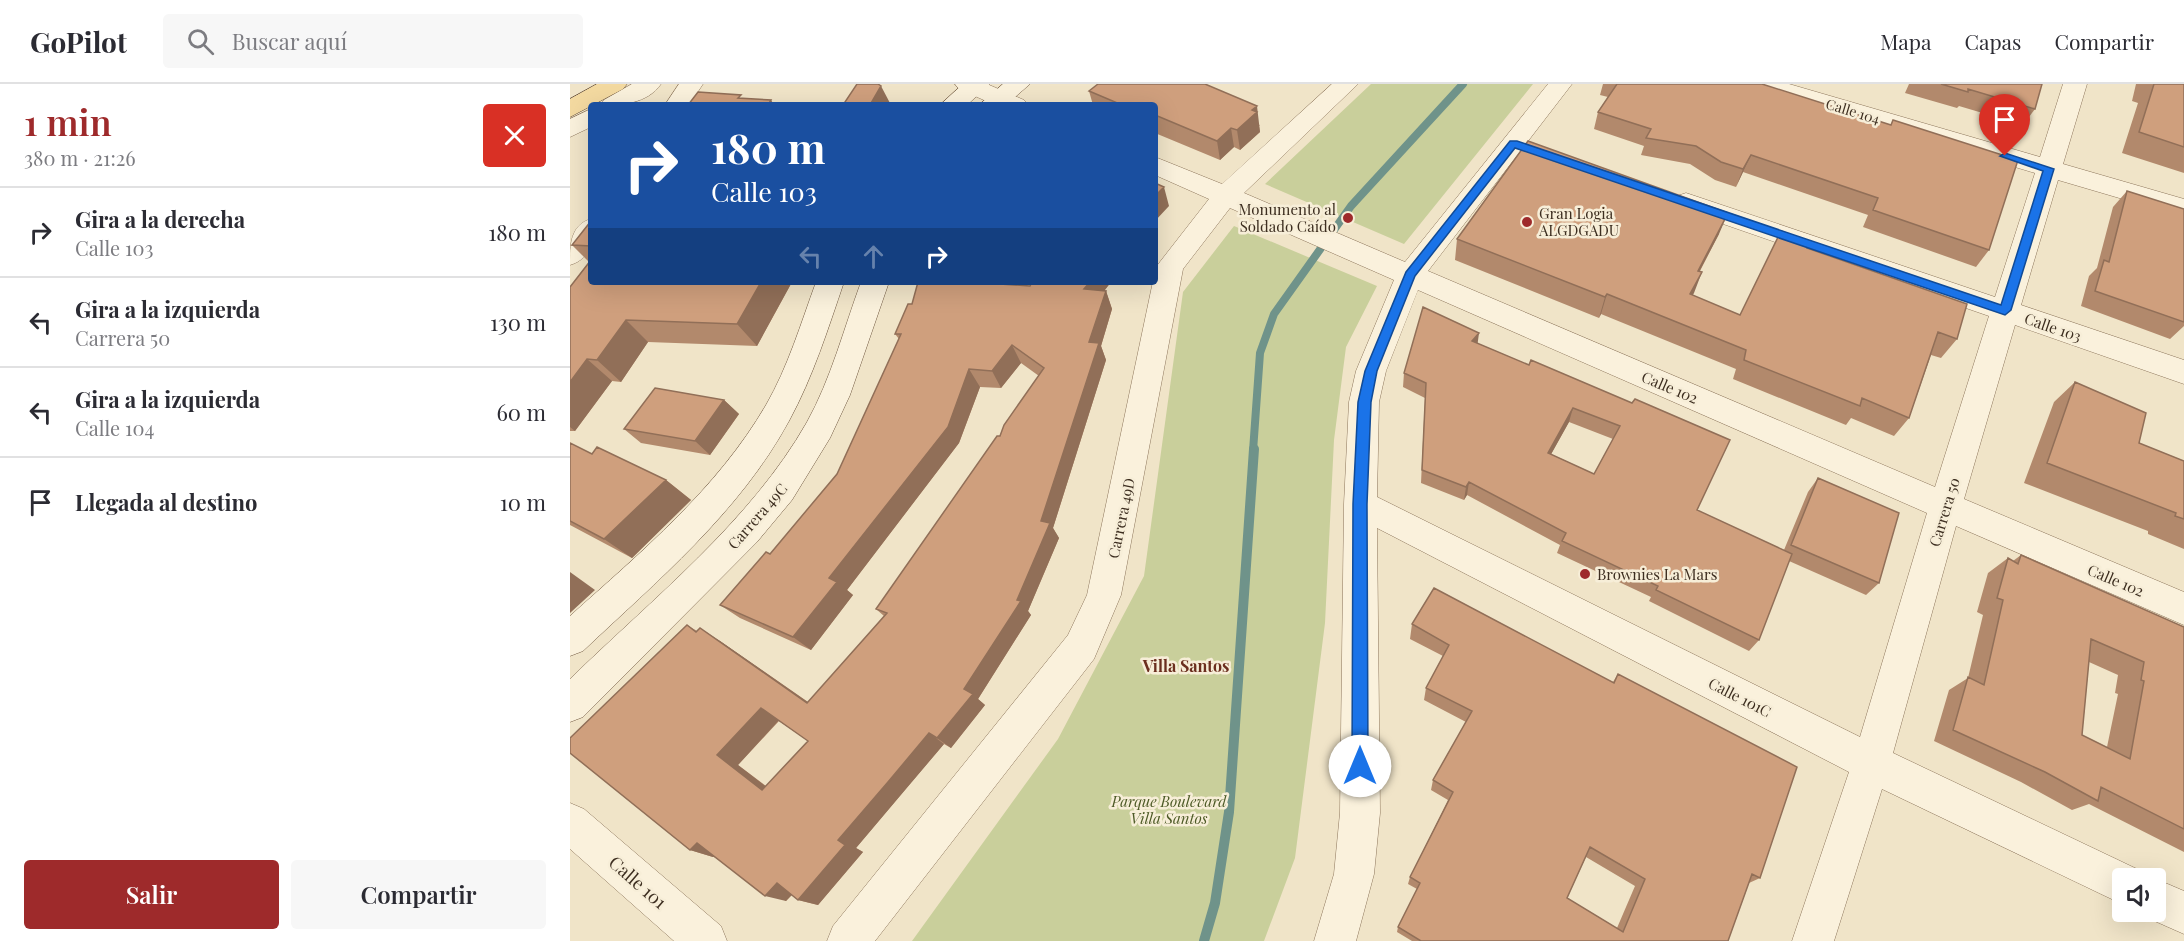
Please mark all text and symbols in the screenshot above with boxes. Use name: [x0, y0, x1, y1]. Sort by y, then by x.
search box: [163, 14, 583, 68]
text: GoPilot: [30, 23, 127, 60]
icon: search: [184, 25, 217, 58]
text: Buscar aquí: [232, 26, 347, 56]
text: Mapa: [1880, 27, 1932, 55]
text: Capas: [1965, 27, 2021, 55]
text: Compartir: [2054, 27, 2154, 55]
street label: Calle 104: [1824, 94, 1882, 128]
pin: [1979, 94, 2030, 156]
text: 1 min: [24, 97, 112, 145]
icon: arrive: [1988, 103, 2021, 136]
button: close: [483, 104, 546, 167]
text: 180 m: [711, 119, 826, 175]
icon: right: [612, 126, 690, 204]
text: 380 m · 21:26: [24, 144, 136, 171]
text: Calle 103: [711, 173, 817, 209]
place label: Monumento al Soldado Caído: [1238, 199, 1336, 236]
place label: Gran Logia ALGDGADU: [1538, 203, 1619, 240]
text: Gira a la derecha: [75, 204, 245, 234]
marker: Monumento al Soldado Caído: [1341, 211, 1355, 225]
marker: Gran Logia ALGDGADU: [1520, 215, 1534, 229]
icon: right: [24, 216, 57, 249]
text: 180 m: [488, 217, 546, 247]
text: Calle 103: [75, 234, 153, 261]
icon: left: [794, 240, 827, 273]
icon: ahead: [857, 240, 890, 273]
icon: right: [920, 240, 953, 273]
text: Gira a la izquierda: [75, 294, 260, 324]
icon: left: [24, 306, 57, 339]
text: 130 m: [490, 307, 546, 337]
street label: Calle 103: [2022, 308, 2084, 346]
text: Carrera 50: [75, 324, 170, 351]
street label: Calle 102: [1639, 366, 1701, 408]
text: Gira a la izquierda: [75, 384, 260, 414]
icon: left: [24, 396, 57, 429]
text: 60 m: [496, 397, 546, 427]
text: Calle 104: [75, 414, 154, 441]
street label: Carrera 50: [1924, 475, 1964, 549]
street label: Carrera 49D: [1103, 476, 1139, 560]
street label: Carrera 49C: [723, 479, 791, 553]
icon: arrive: [24, 486, 57, 519]
text: Llegada al destino: [75, 487, 257, 517]
text: 10 m: [500, 487, 546, 517]
street label: Calle 102: [2085, 559, 2147, 601]
place label: Brownies La Mars: [1597, 564, 1717, 584]
marker: Brownies La Mars: [1578, 567, 1592, 581]
district label: Villa Santos: [1142, 655, 1229, 676]
street label: Calle 101C: [1705, 673, 1775, 721]
position arrow: [1328, 734, 1392, 798]
park label: Parque Boulevard Villa Santos: [1111, 791, 1227, 828]
street label: Calle 101: [604, 850, 672, 914]
button: Salir: [24, 860, 279, 929]
button: Compartir: [291, 860, 546, 929]
map controls: [2112, 868, 2166, 922]
button: sound: [2112, 868, 2166, 922]

